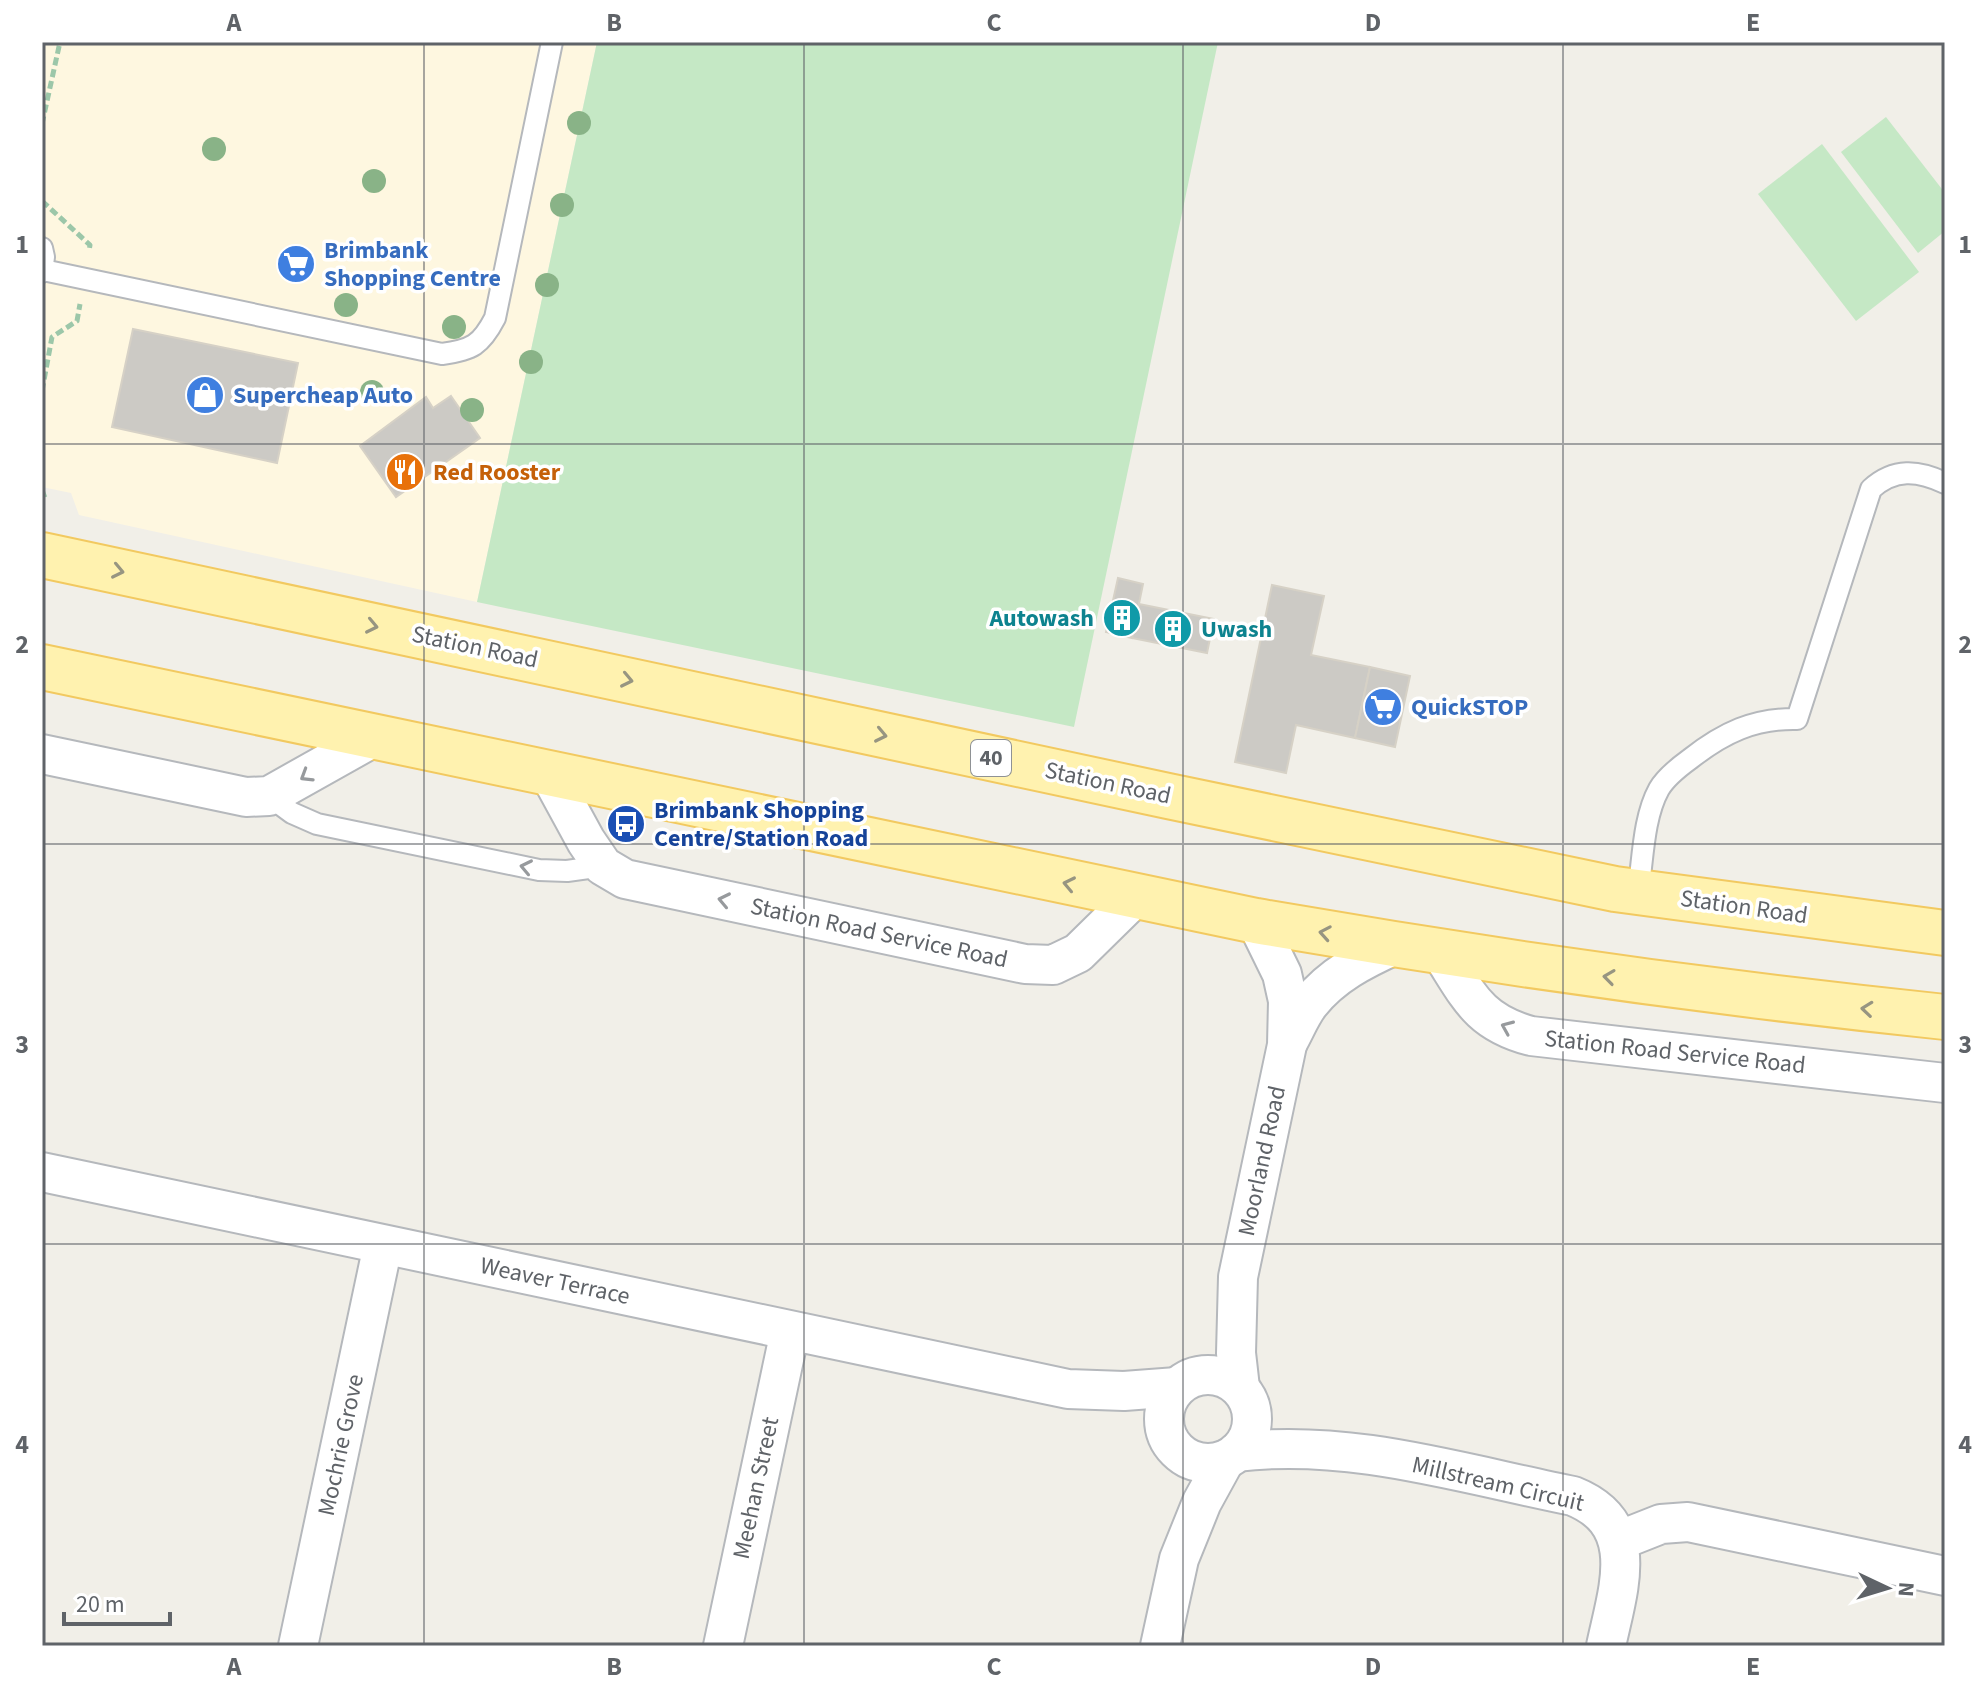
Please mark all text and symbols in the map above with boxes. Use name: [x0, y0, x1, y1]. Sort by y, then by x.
text: A: [226, 4, 243, 41]
text: B: [606, 4, 622, 41]
text: C: [986, 4, 1002, 41]
text: D: [1365, 4, 1381, 41]
text: E: [1746, 4, 1760, 41]
text: 1: [15, 226, 29, 263]
text: 1: [1958, 226, 1972, 263]
place label: Brimbank Shopping Centre: [324, 233, 501, 296]
supermarket icon: Brimbank Shopping Centre: [275, 243, 317, 285]
shop icon: Supercheap Auto: [184, 374, 226, 416]
place label: Supercheap Auto: [233, 378, 413, 413]
restaurant icon: Red Rooster: [384, 451, 426, 493]
place label: Red Rooster: [433, 455, 561, 490]
one-way arrow: [111, 562, 125, 579]
building icon: Autowash: [1101, 597, 1143, 639]
place label: Autowash: [988, 601, 1094, 636]
building icon: Uwash: [1152, 608, 1194, 650]
place label: Uwash: [1201, 612, 1272, 647]
one-way arrow: [366, 616, 379, 633]
street label: Station Road: [409, 617, 541, 677]
text: 2: [15, 626, 29, 663]
text: 2: [1958, 626, 1972, 663]
one-way arrow: [619, 671, 633, 688]
supermarket icon: QuickSTOP: [1362, 686, 1404, 728]
place label: QuickSTOP: [1411, 690, 1528, 725]
one-way arrow: [874, 725, 888, 742]
road number: 40: [971, 740, 1011, 776]
street label: Station Road: [1042, 753, 1174, 813]
one-way arrow: [300, 766, 315, 781]
place label: Brimbank Shopping Centre/Station Road: [654, 793, 868, 856]
bus stop icon: Brimbank Shopping Centre/Station Road: [605, 803, 647, 845]
one-way arrow: [519, 860, 532, 877]
one-way arrow: [1063, 876, 1077, 893]
street label: Station Road: [1678, 881, 1810, 933]
street label: Station Road Service Road: [747, 889, 1011, 977]
one-way arrow: [718, 892, 731, 909]
one-way arrow: [1318, 925, 1332, 942]
one-way arrow: [1603, 969, 1616, 986]
one-way arrow: [1861, 1000, 1874, 1017]
one-way arrow: [1501, 1021, 1516, 1037]
street label: Station Road Service Road: [1543, 1021, 1807, 1083]
text: 3: [15, 1026, 29, 1063]
text: 3: [1958, 1026, 1972, 1063]
street label: Moorland Road: [1229, 1083, 1295, 1239]
street label: Weaver Terrace: [477, 1248, 633, 1314]
street label: Mochrie Grove: [309, 1371, 373, 1519]
street label: Meehan Street: [724, 1414, 788, 1562]
text: 4: [15, 1426, 29, 1463]
text: 4: [1958, 1426, 1972, 1463]
street label: Millstream Circuit: [1409, 1447, 1587, 1521]
north arrow: [1847, 1548, 1927, 1628]
scale bar: [64, 1576, 170, 1626]
text: N: [1889, 1581, 1922, 1598]
text: 20 m: [76, 1587, 125, 1622]
text: A: [226, 1648, 243, 1685]
text: B: [606, 1648, 622, 1685]
text: C: [986, 1648, 1002, 1685]
text: D: [1365, 1648, 1381, 1685]
text: E: [1746, 1648, 1760, 1685]

